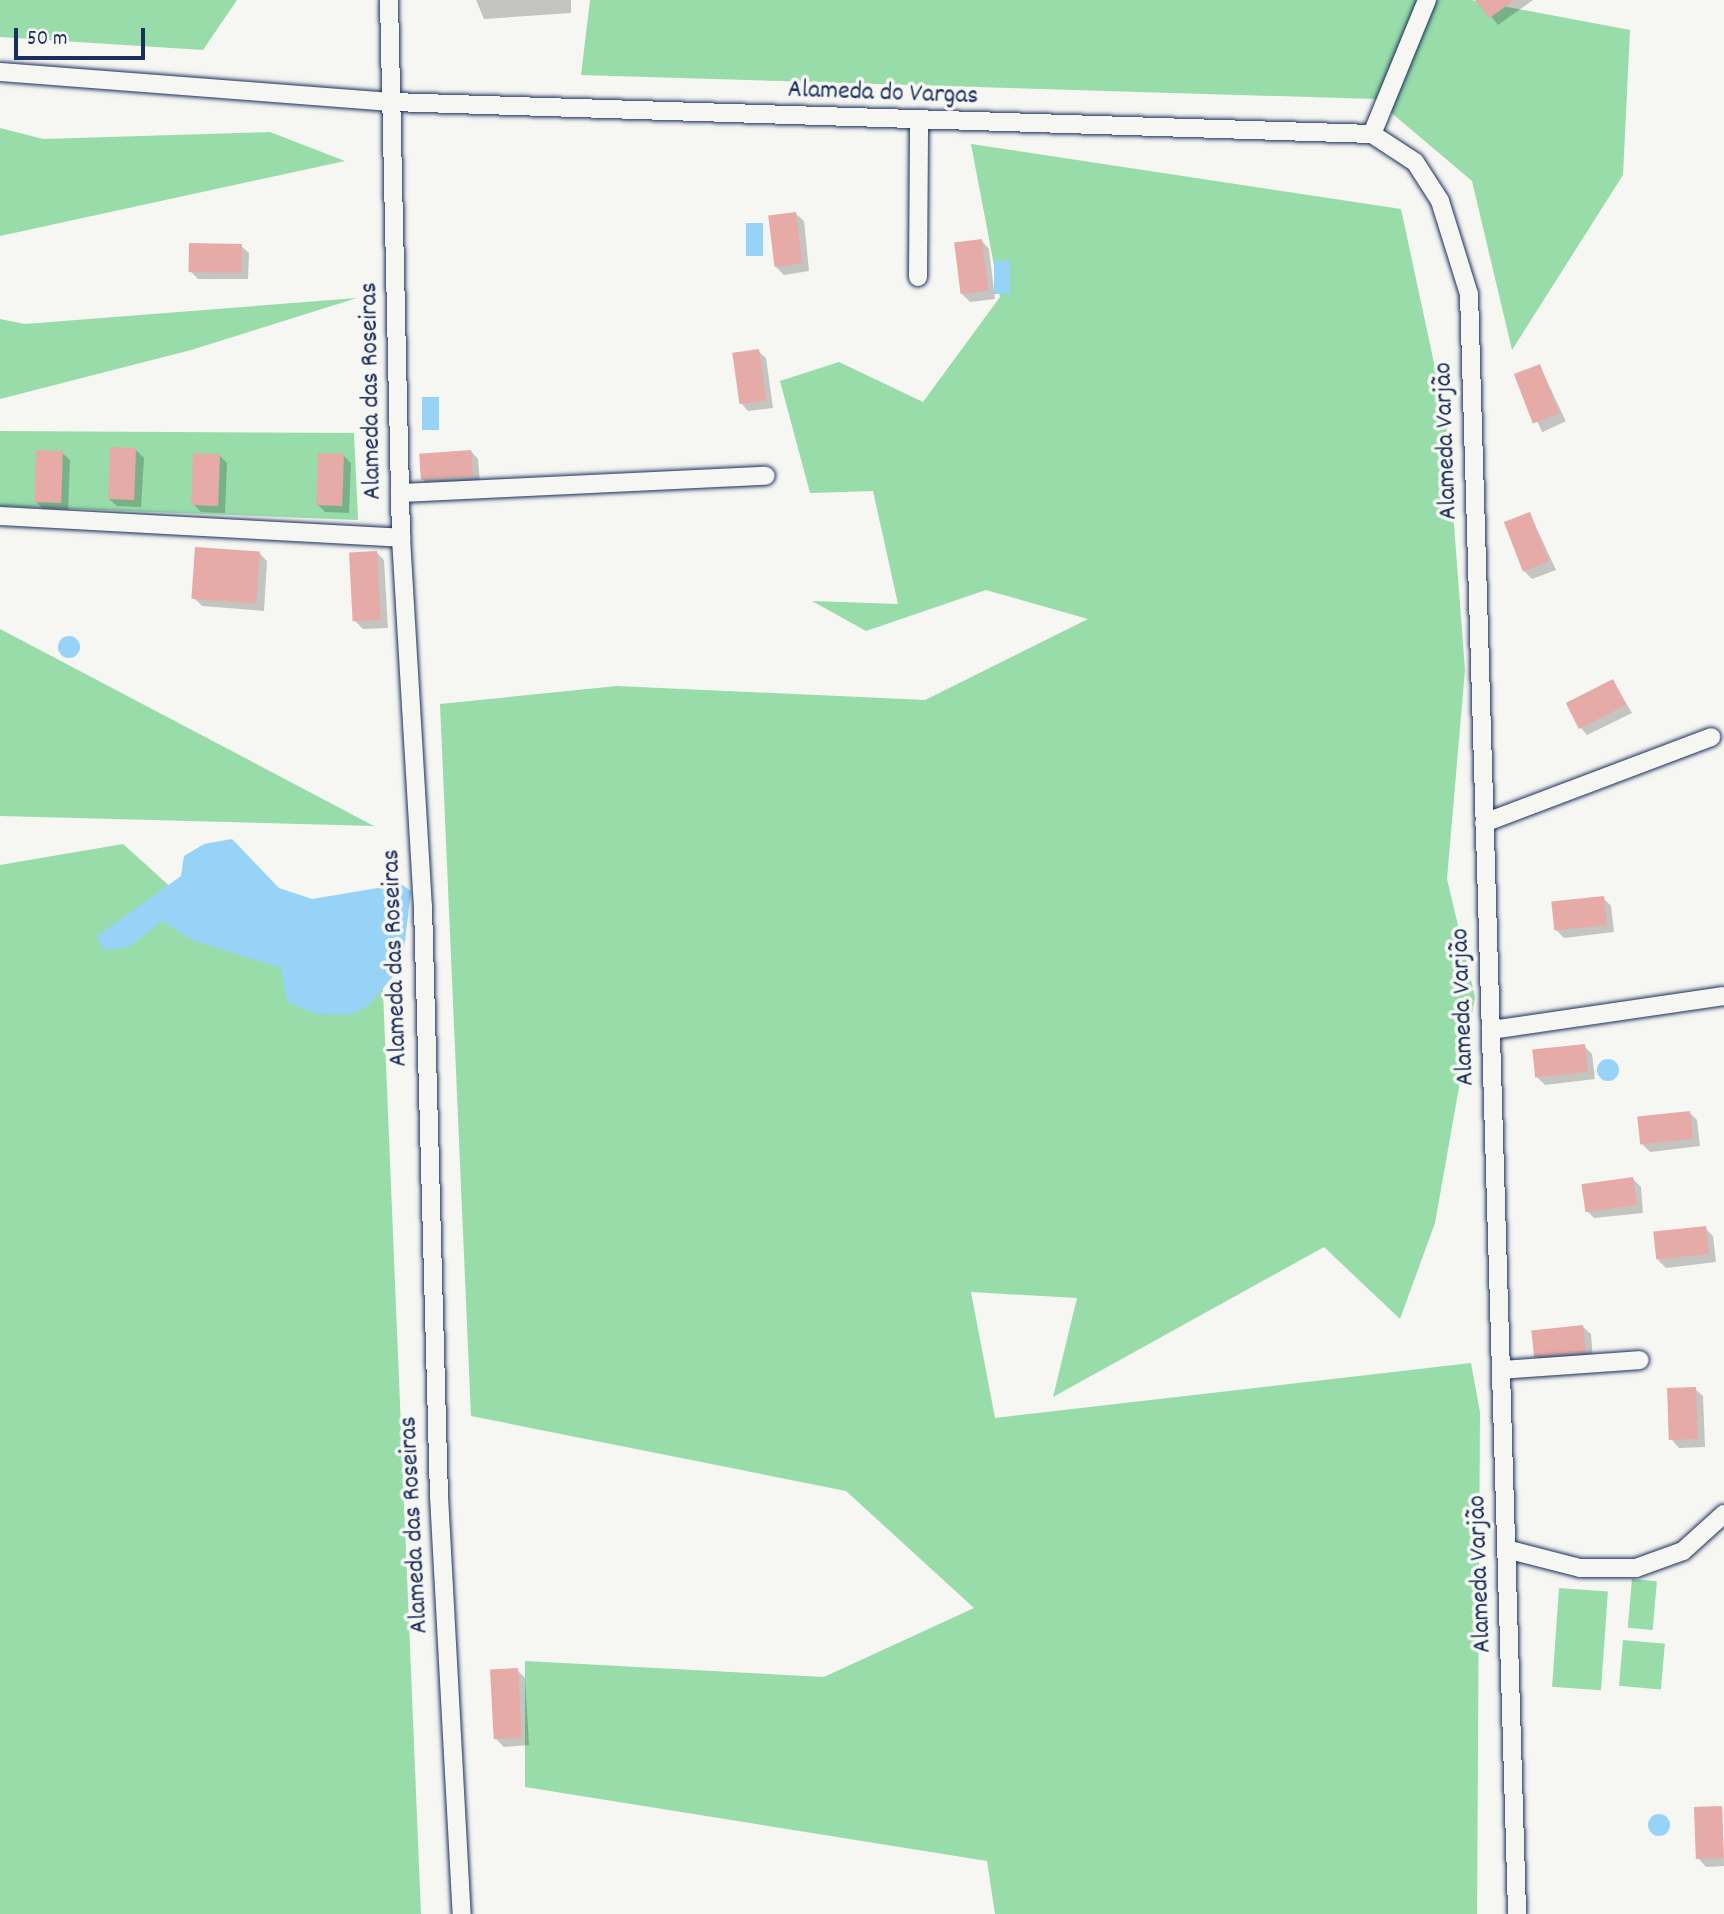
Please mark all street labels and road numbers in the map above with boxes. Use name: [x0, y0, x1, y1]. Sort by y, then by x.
street label: Alameda do Vargas: [787, 75, 979, 113]
street label: Alameda das Roseiras: [355, 282, 389, 500]
street label: Alameda Varjão: [1429, 362, 1465, 520]
street label: Alameda das Roseiras: [377, 849, 415, 1067]
street label: Alameda Varjão: [1446, 928, 1482, 1086]
street label: Alameda das Roseiras: [394, 1415, 436, 1635]
street label: Alameda Varjão: [1463, 1495, 1499, 1653]

